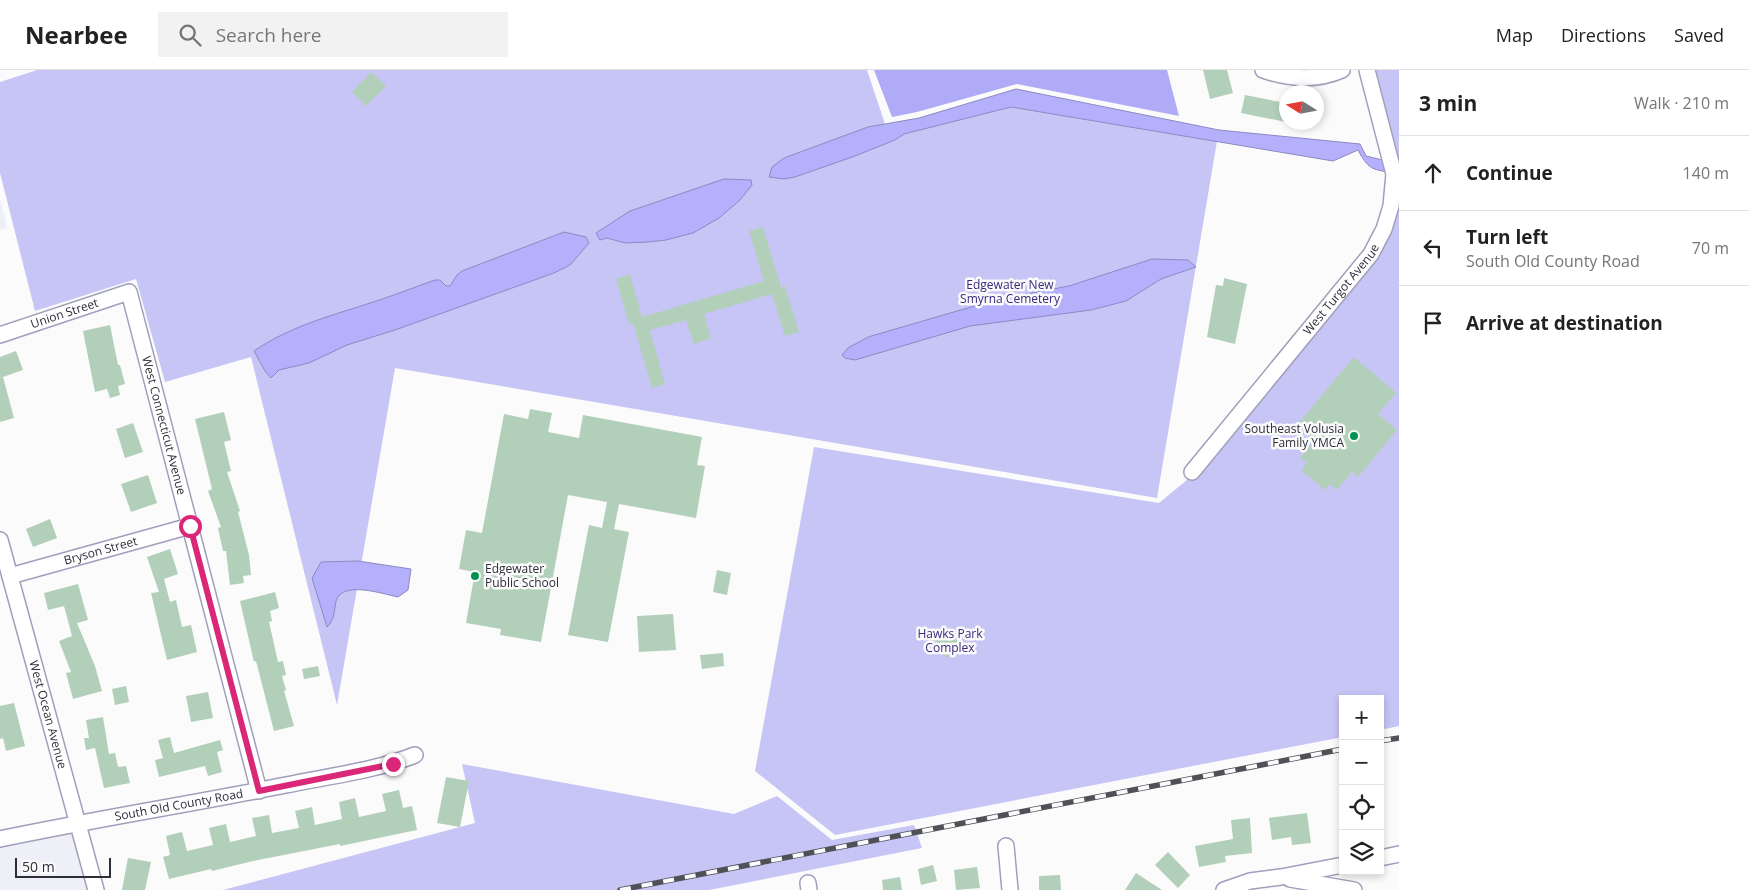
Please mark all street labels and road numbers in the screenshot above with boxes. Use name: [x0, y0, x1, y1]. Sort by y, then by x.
street label: West Turgot Avenue: [1299, 240, 1383, 338]
street label: Union Street: [28, 294, 100, 332]
street label: West Connecticut Avenue: [138, 354, 191, 497]
street label: Bryson Street: [62, 532, 139, 569]
street label: West Ocean Avenue: [25, 658, 71, 771]
street label: South Old County Road: [113, 785, 244, 825]

